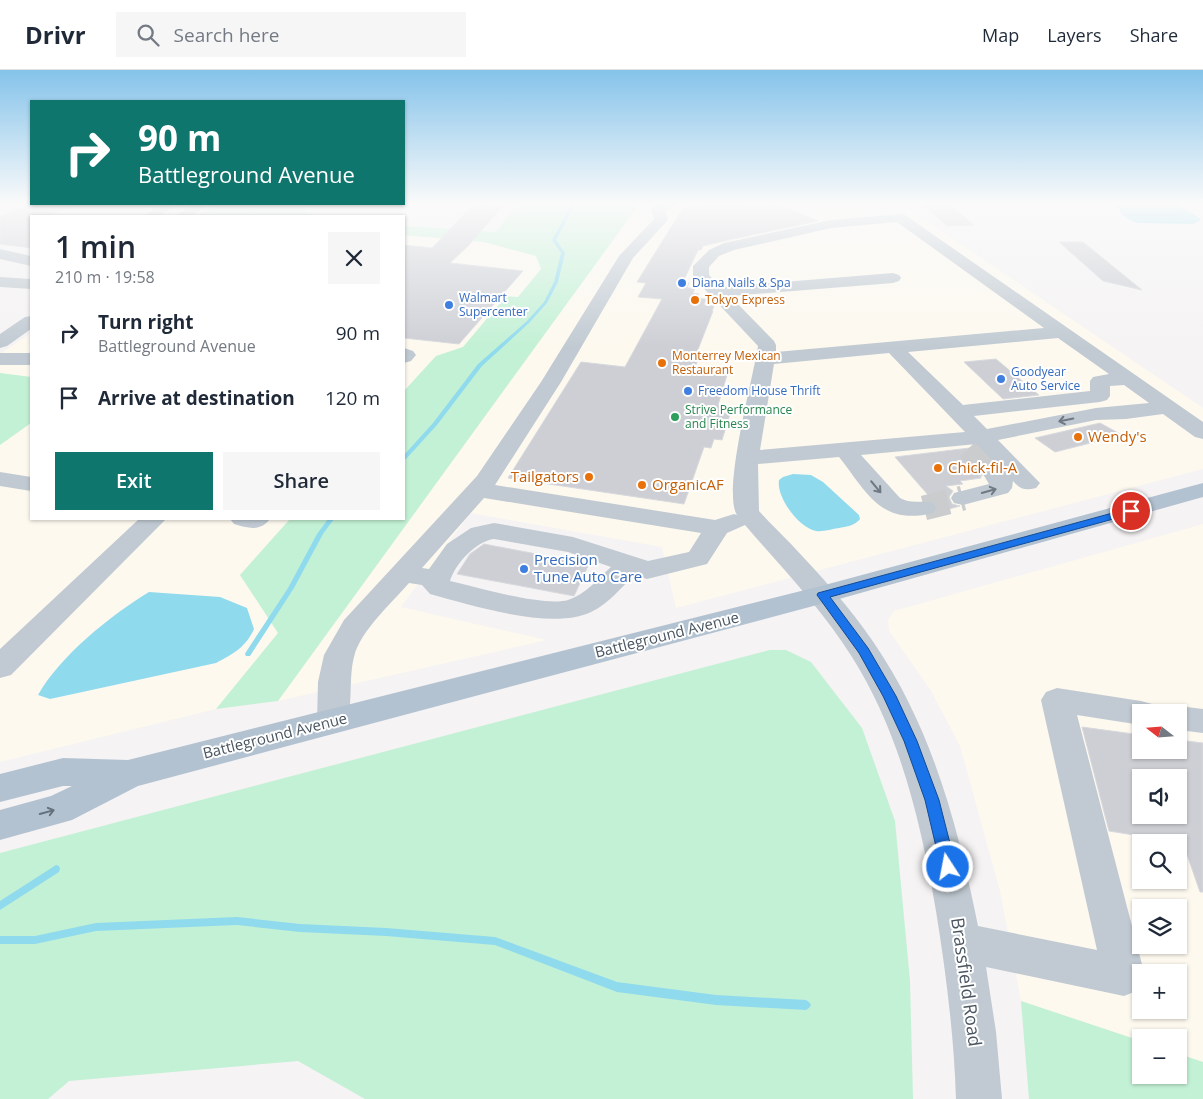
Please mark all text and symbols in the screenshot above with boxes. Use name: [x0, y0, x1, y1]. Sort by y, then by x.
search box: [116, 12, 466, 57]
text: Drivr: [25, 18, 86, 51]
icon: search: [134, 21, 162, 49]
text: Search here: [174, 22, 279, 48]
text: Map: [982, 23, 1019, 47]
text: Layers: [1047, 23, 1102, 47]
text: Share: [1130, 23, 1178, 47]
text: 90 m: [138, 114, 221, 161]
icon: right: [55, 120, 120, 185]
text: Battleground Avenue: [138, 159, 355, 189]
text: 1 min: [55, 226, 136, 267]
button: close: [328, 232, 380, 284]
text: 210 m · 19:58: [55, 266, 155, 288]
place label: Diana Nails & Spa: [692, 274, 791, 291]
marker: Diana Nails & Spa: [676, 277, 688, 289]
place label: Walmart Supercenter: [459, 289, 528, 320]
place label: Tokyo Express: [705, 291, 785, 308]
marker: Tokyo Express: [689, 294, 701, 306]
marker: Walmart Supercenter: [443, 299, 455, 311]
text: Turn right: [98, 309, 193, 335]
icon: right: [55, 319, 83, 347]
text: 90 m: [336, 320, 380, 346]
text: Battleground Avenue: [98, 335, 256, 357]
place label: Monterrey Mexican Restaurant: [672, 347, 781, 378]
marker: Monterrey Mexican Restaurant: [656, 357, 668, 369]
place label: Goodyear Auto Service: [1011, 363, 1081, 394]
marker: Goodyear Auto Service: [995, 373, 1007, 385]
place label: Freedom House Thrift: [698, 382, 821, 399]
icon: arrive: [55, 384, 83, 412]
text: Arrive at destination: [98, 385, 295, 411]
text: 120 m: [325, 385, 380, 411]
marker: Freedom House Thrift: [682, 385, 694, 397]
place label: Strive Performance and Fitness: [685, 401, 793, 432]
marker: Strive Performance and Fitness: [669, 411, 681, 423]
one-way arrow: [1059, 416, 1075, 425]
place label: Wendy's: [1088, 426, 1147, 446]
marker: Wendy's: [1072, 431, 1084, 443]
button: Exit: [55, 452, 213, 510]
button: Share: [223, 452, 380, 510]
place label: Chick-fil-A: [948, 457, 1018, 477]
marker: Chick-fil-A: [932, 462, 944, 474]
place label: Tailgators: [511, 466, 579, 486]
marker: Tailgators: [583, 471, 595, 483]
place label: OrganicAF: [652, 474, 724, 494]
marker: OrganicAF: [636, 479, 648, 491]
one-way arrow: [870, 480, 882, 493]
one-way arrow: [981, 485, 997, 495]
pin: [1110, 490, 1152, 532]
icon: arrive: [1117, 497, 1145, 525]
place label: Precision Tune Auto Care: [534, 549, 642, 586]
marker: Precision Tune Auto Care: [518, 563, 530, 575]
street label: Battleground Avenue: [593, 606, 741, 662]
north arrow: [1132, 704, 1188, 759]
map controls: [1132, 704, 1187, 1084]
street label: Battleground Avenue: [201, 707, 349, 763]
button: sound: [1132, 769, 1187, 824]
one-way arrow: [39, 807, 55, 816]
button: search: [1132, 834, 1187, 889]
position arrow: [921, 840, 973, 892]
button: layers: [1132, 899, 1187, 954]
street label: Brassfield Road: [946, 916, 988, 1048]
button: +: [1132, 964, 1187, 1019]
button: −: [1132, 1029, 1187, 1084]

